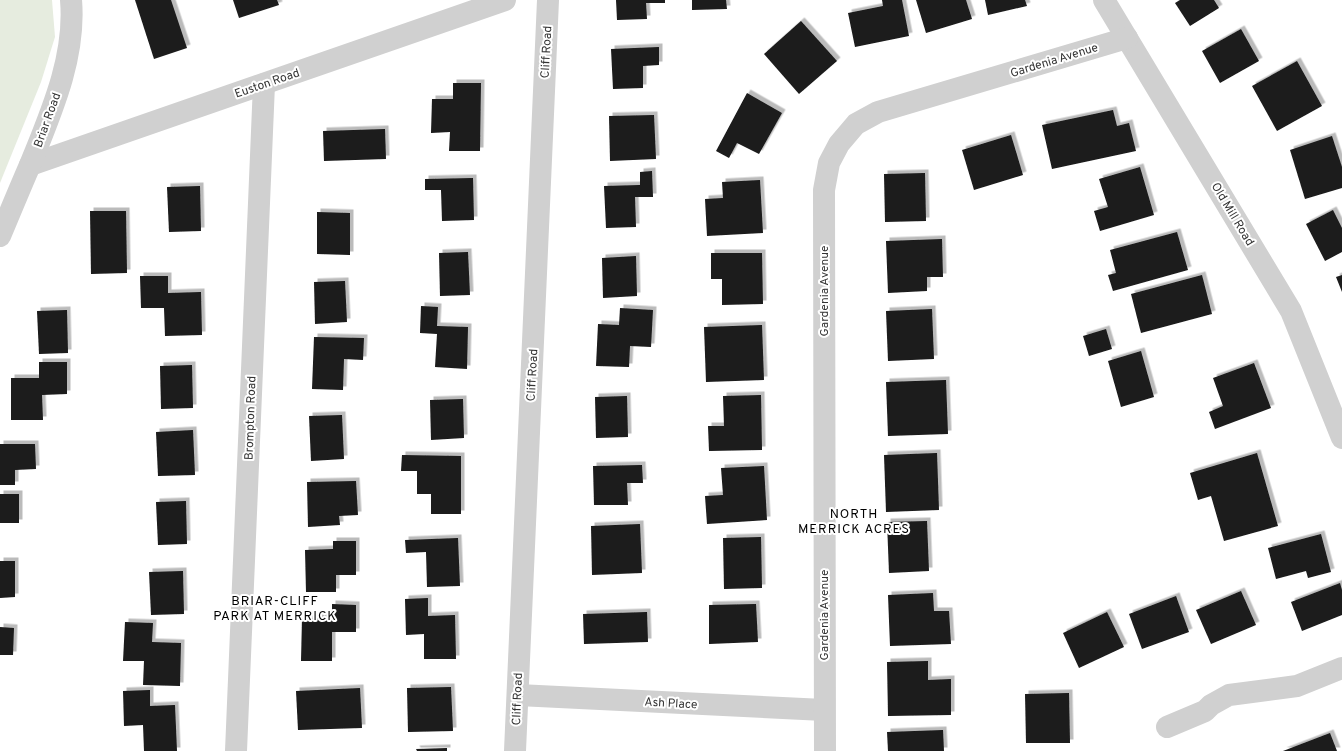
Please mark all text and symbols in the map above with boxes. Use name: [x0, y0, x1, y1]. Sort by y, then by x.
street label: Cliff Road: [538, 25, 556, 79]
street label: Gardenia Avenue: [1008, 40, 1100, 82]
street label: Euston Road: [233, 65, 302, 103]
street label: Briar Road: [31, 91, 65, 150]
street label: Old Mill Road: [1207, 180, 1257, 249]
street label: Gardenia Avenue: [817, 246, 833, 337]
street label: Cliff Road: [524, 348, 542, 402]
street label: Brompton Road: [242, 376, 260, 460]
district label: NORTH MERRICK ACRES: [798, 507, 910, 538]
street label: Gardenia Avenue: [817, 570, 833, 661]
district label: BRIAR-CLIFF PARK AT MERRICK: [213, 594, 337, 625]
street label: Cliff Road: [509, 672, 527, 726]
street label: Ash Place: [644, 695, 698, 713]

